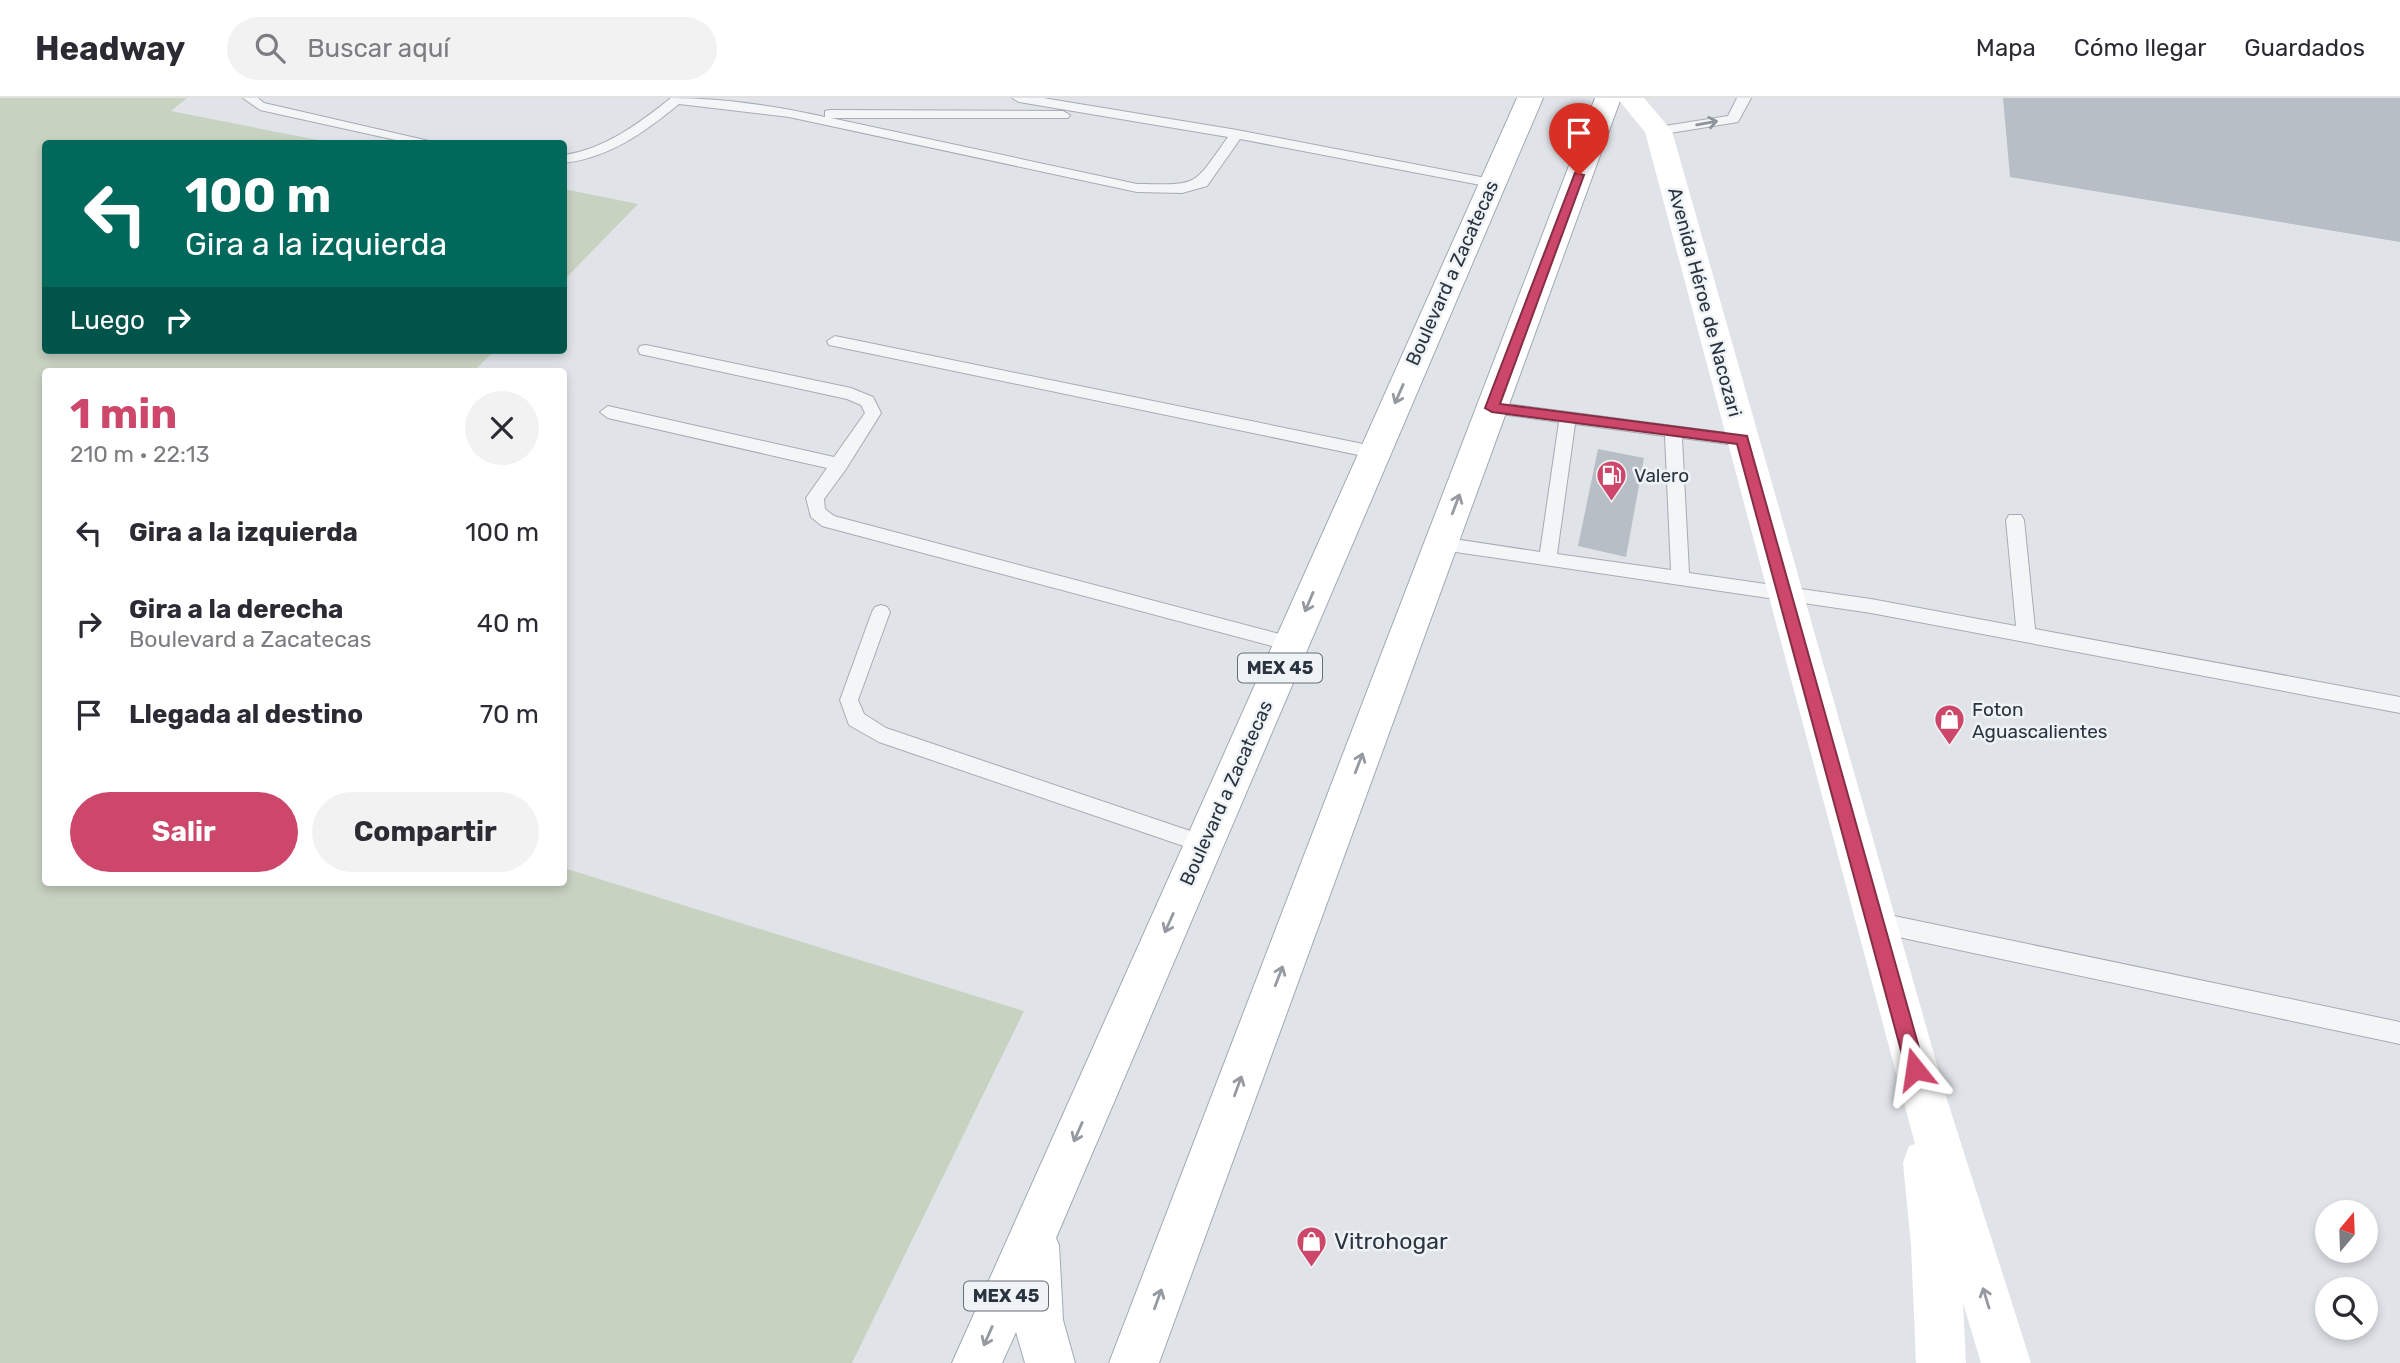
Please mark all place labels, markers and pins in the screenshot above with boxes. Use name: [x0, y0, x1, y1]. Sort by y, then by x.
pin: [1549, 103, 1609, 175]
fuel station icon: Valero: [1594, 458, 1628, 502]
place label: Valero: [1634, 464, 1689, 487]
place label: Foton Aguascalientes: [1972, 698, 2108, 743]
shop icon: Foton Aguascalientes: [1932, 703, 1966, 747]
shop icon: Vitrohogar: [1294, 1224, 1328, 1268]
place label: Vitrohogar: [1334, 1227, 1448, 1255]

